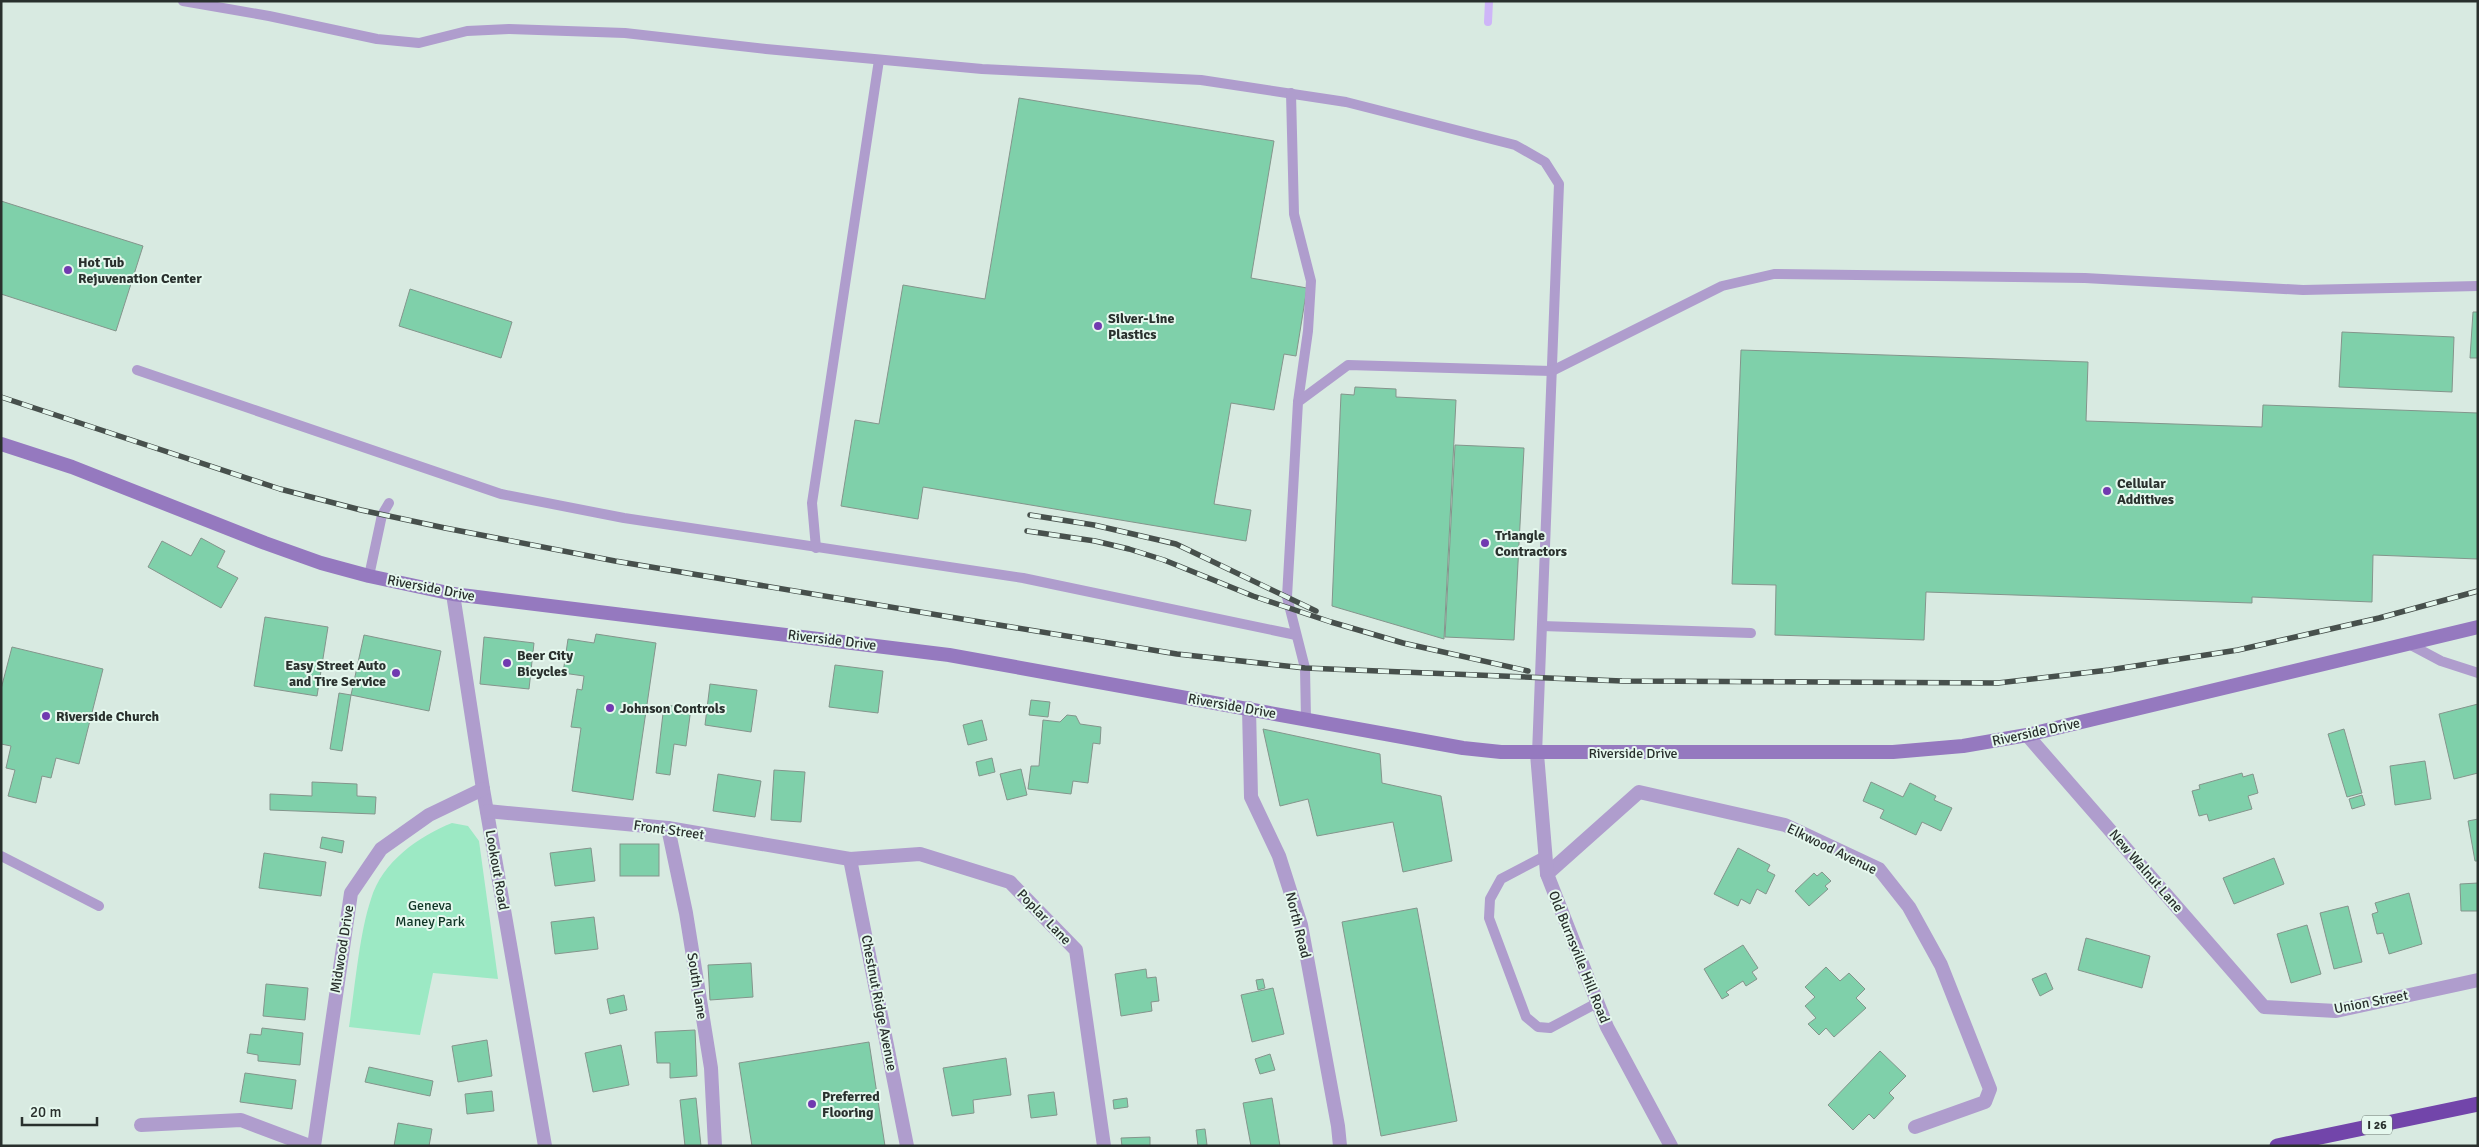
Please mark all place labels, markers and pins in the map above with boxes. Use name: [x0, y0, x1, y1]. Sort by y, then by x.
place label: Hot Tub Rejuvenation Center: [78, 254, 202, 287]
marker: Hot Tub Rejuvenation Center: [62, 264, 74, 276]
place label: Silver-Line Plastics: [1108, 310, 1175, 343]
marker: Silver-Line Plastics: [1092, 320, 1104, 332]
place label: Cellular Additives: [2117, 475, 2174, 508]
marker: Cellular Additives: [2101, 485, 2113, 497]
place label: Triangle Contractors: [1495, 527, 1567, 560]
marker: Triangle Contractors: [1479, 537, 1491, 549]
place label: Beer City Bicycles: [517, 647, 573, 680]
place label: Easy Street Auto and Tire Service: [285, 657, 386, 690]
marker: Beer City Bicycles: [501, 657, 513, 669]
marker: Easy Street Auto and Tire Service: [390, 667, 402, 679]
place label: Johnson Controls: [620, 700, 725, 717]
marker: Johnson Controls: [604, 702, 616, 714]
place label: Riverside Church: [56, 708, 160, 725]
marker: Riverside Church: [40, 710, 52, 722]
place label: Preferred Flooring: [822, 1088, 880, 1121]
marker: Preferred Flooring: [806, 1098, 818, 1110]

